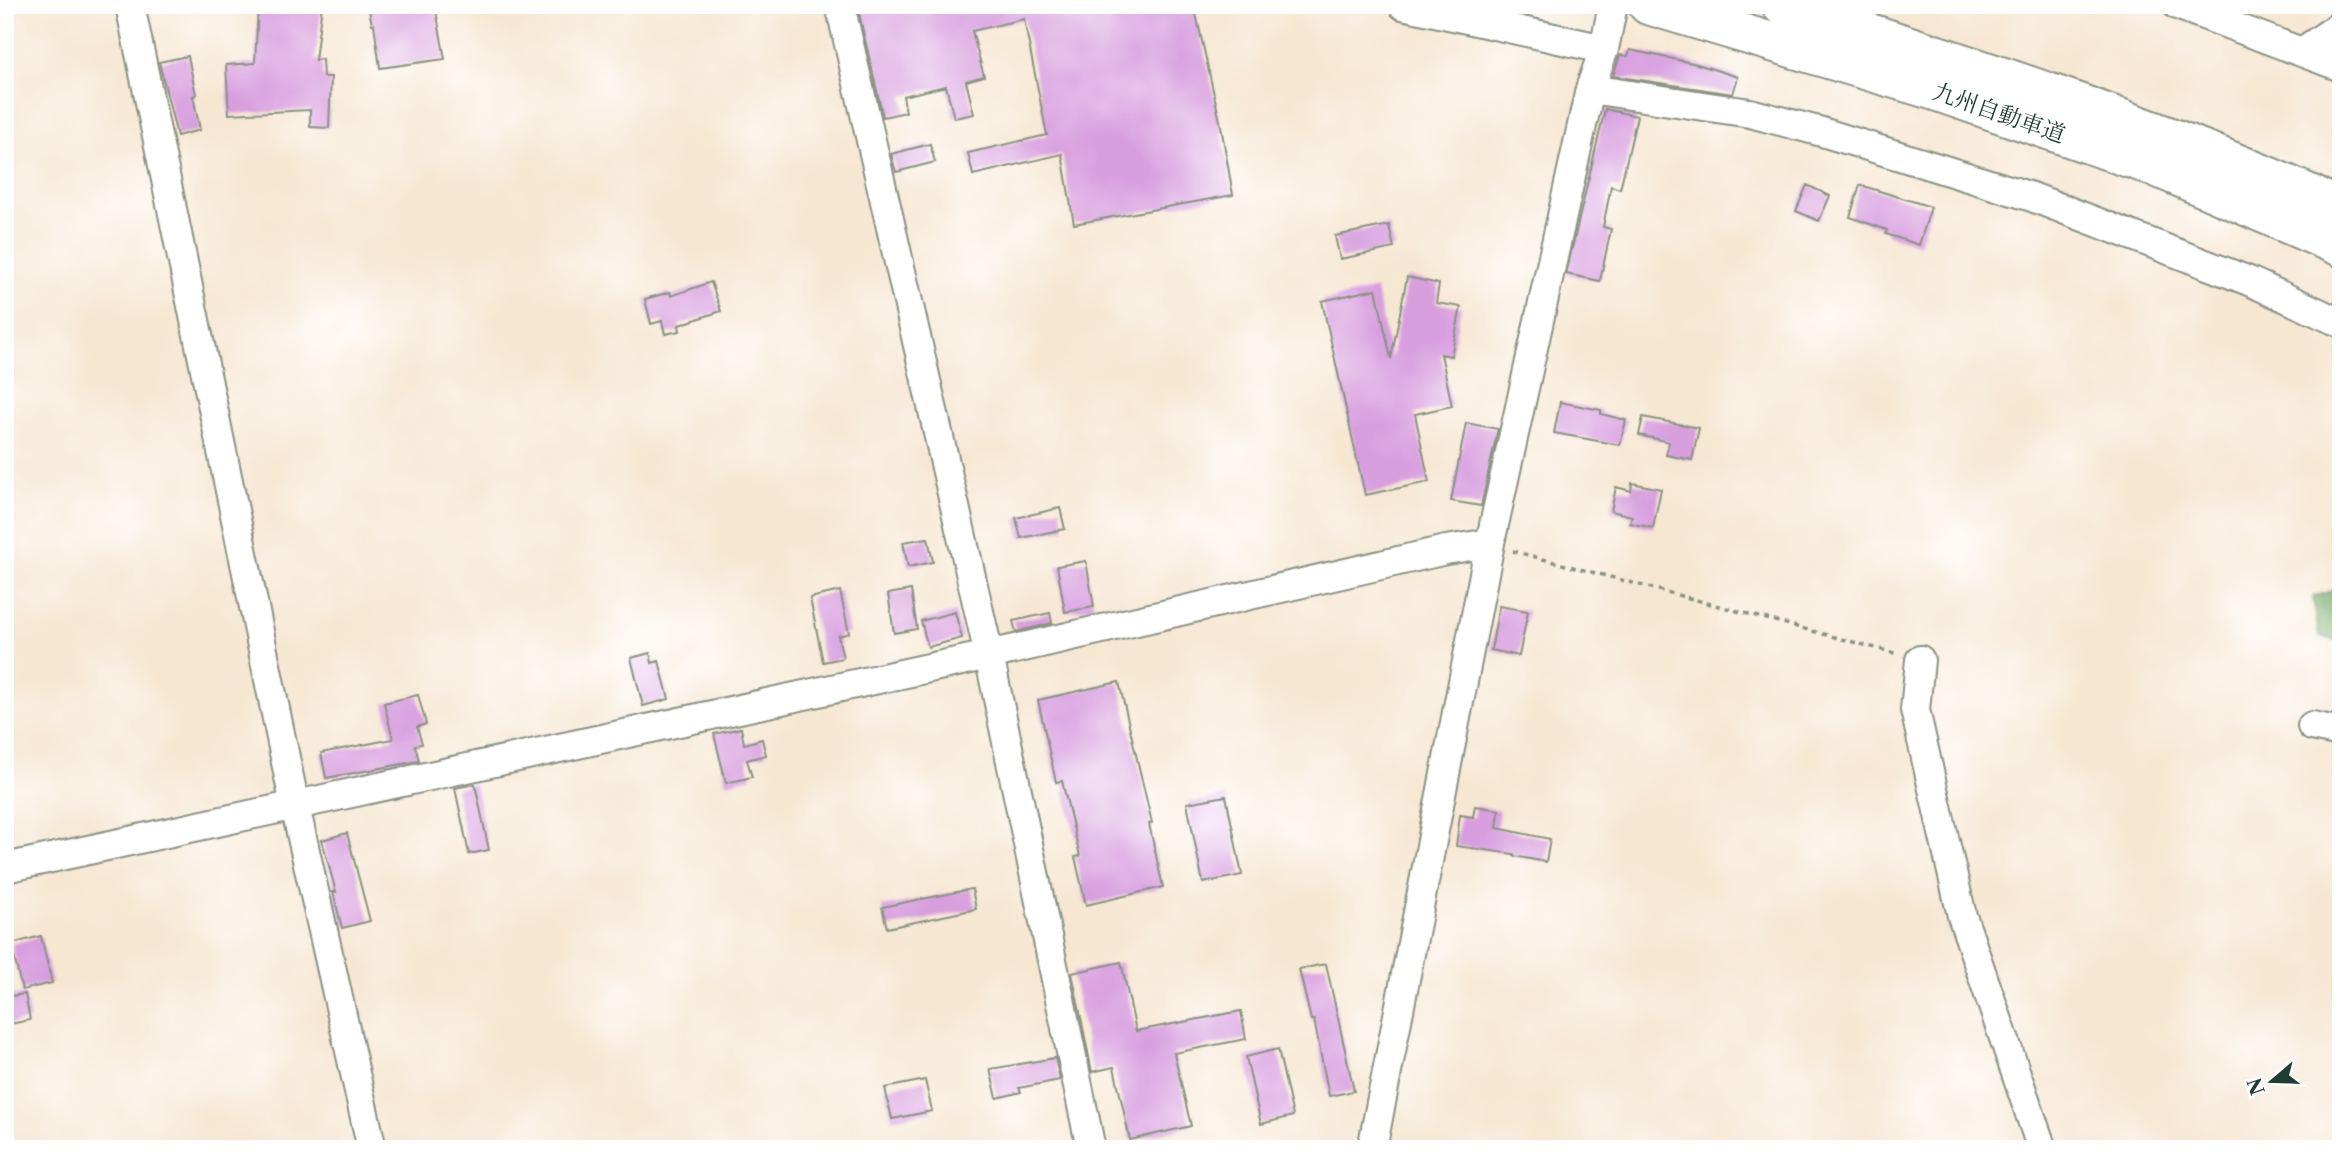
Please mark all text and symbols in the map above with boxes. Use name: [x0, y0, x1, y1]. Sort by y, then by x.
street label: 九州自動車道: [1929, 77, 2069, 149]
north arrow: [2238, 1046, 2308, 1116]
text: N: [2243, 1075, 2270, 1098]

